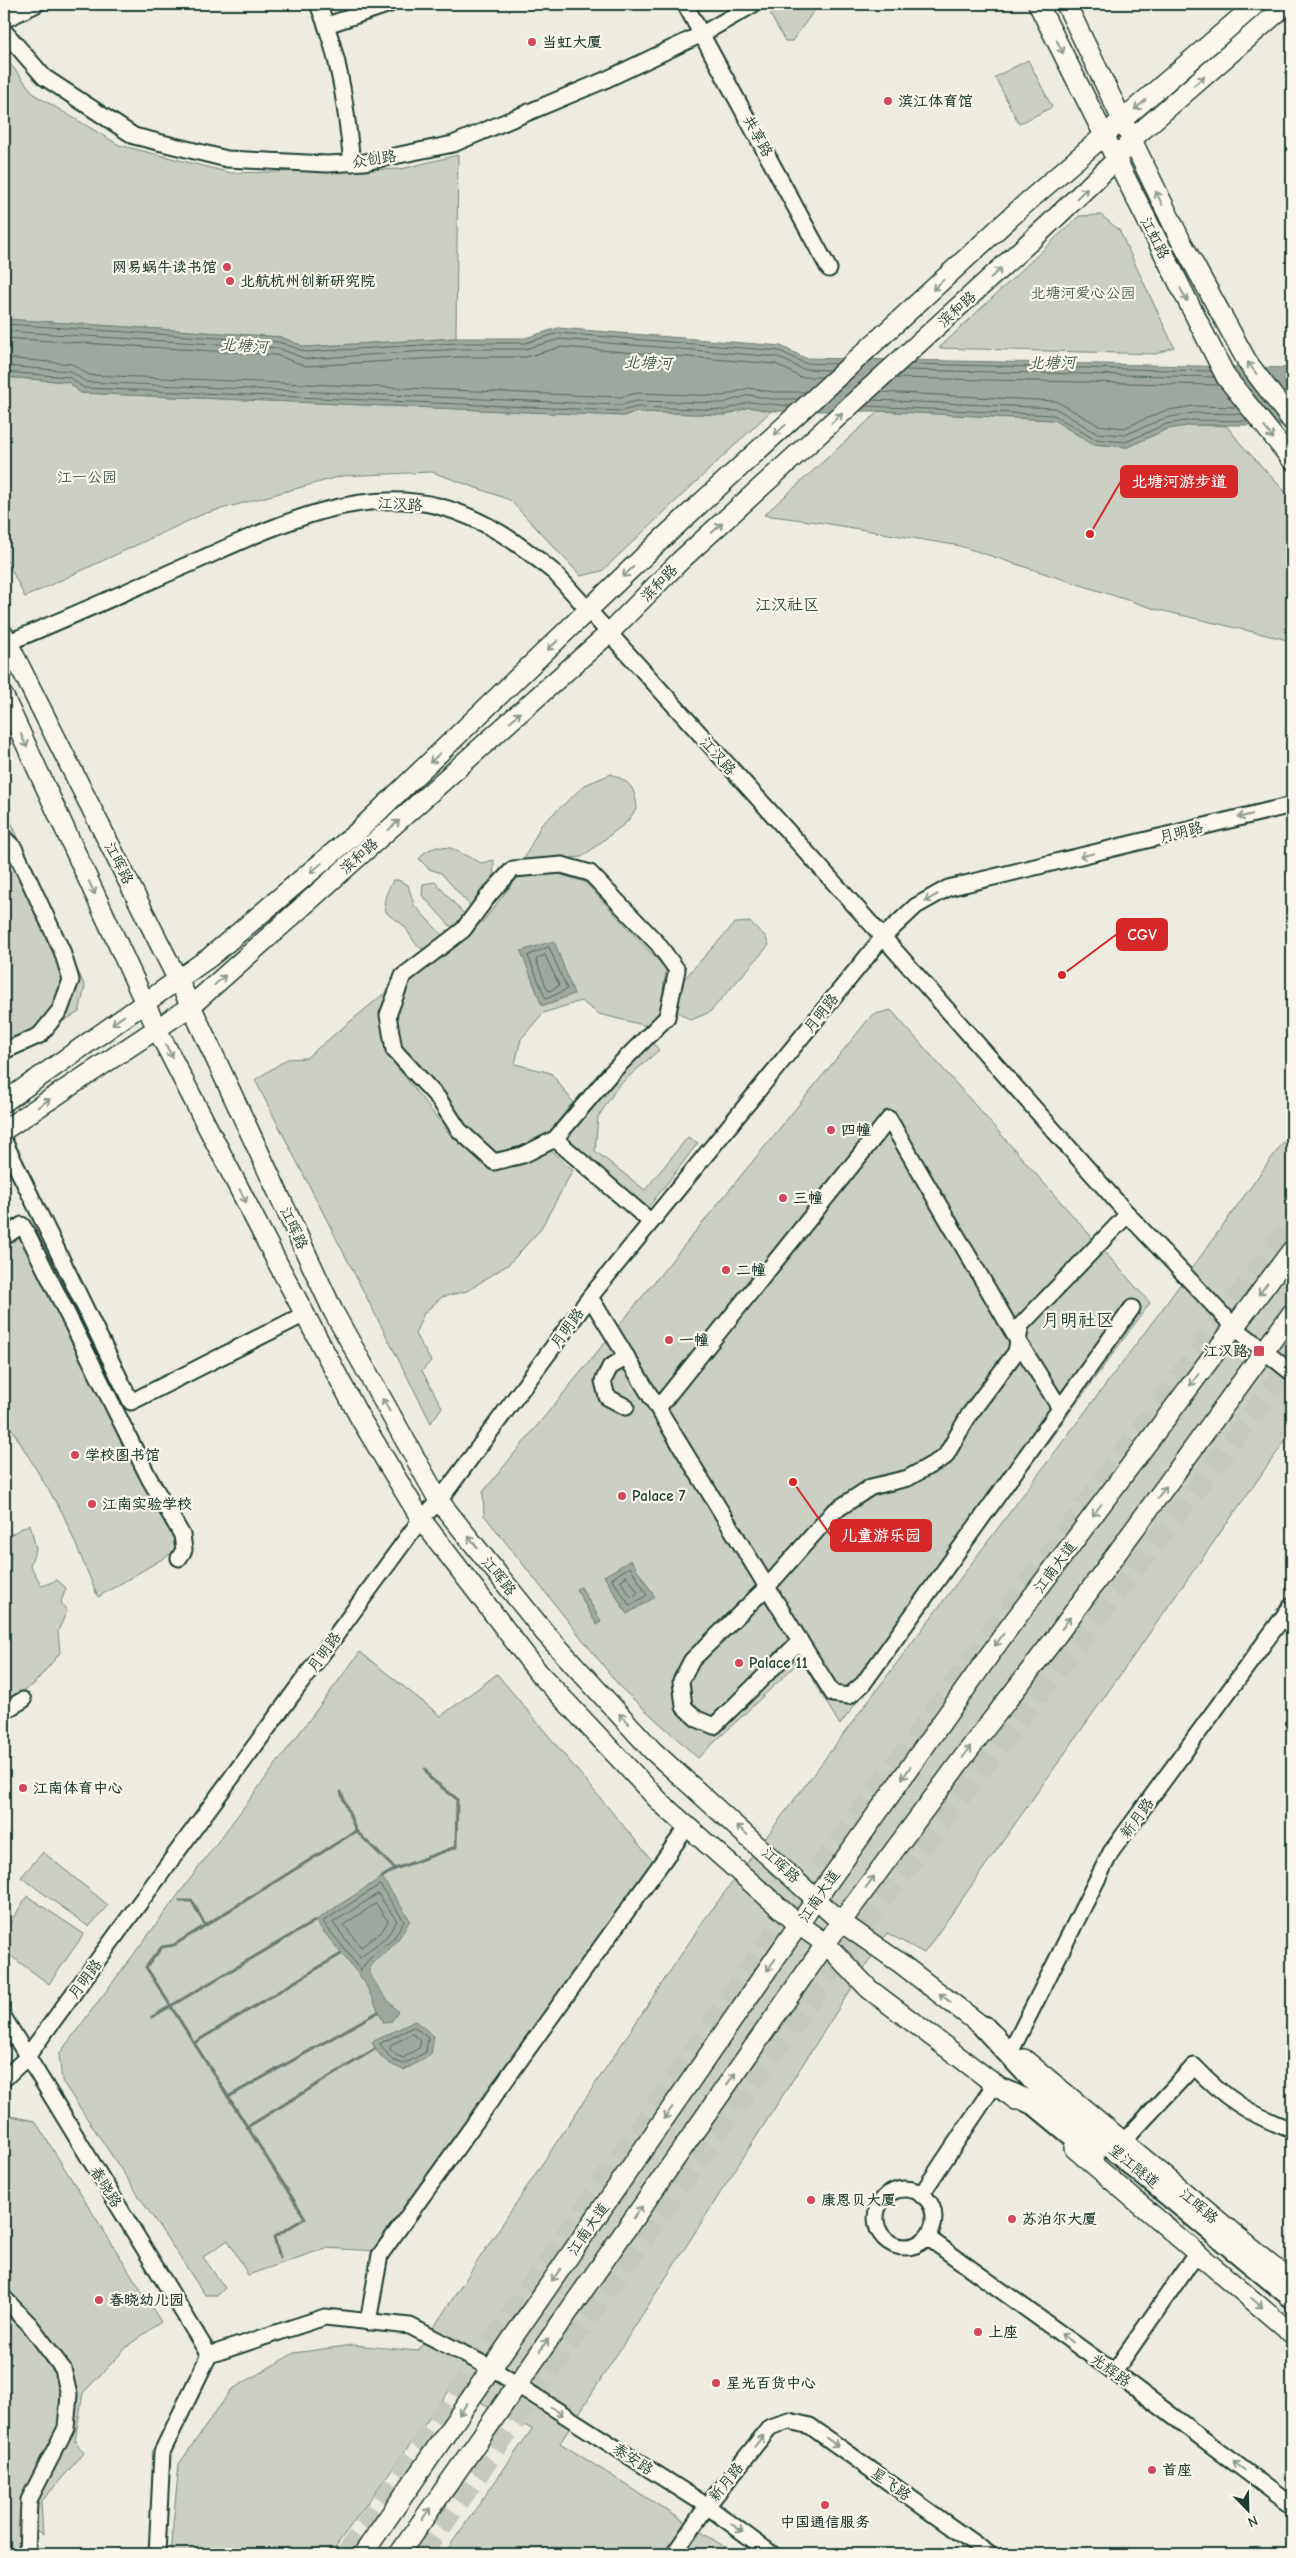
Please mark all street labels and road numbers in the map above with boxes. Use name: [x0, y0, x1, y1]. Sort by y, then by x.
street label: 共享路: [739, 112, 777, 160]
street label: 众创路: [350, 147, 398, 171]
street label: 江虹路: [1137, 214, 1173, 262]
street label: 滨和路: [934, 287, 980, 331]
street label: 江汉路: [377, 494, 423, 514]
street label: 滨和路: [637, 561, 681, 605]
street label: 江汉路: [696, 733, 740, 779]
street label: 月明路: [1157, 818, 1205, 846]
street label: 滨和路: [336, 834, 382, 878]
street label: 江晖路: [101, 839, 137, 887]
street label: 月明路: [800, 990, 842, 1036]
street label: 江晖路: [276, 1204, 312, 1252]
street label: 月明路: [546, 1305, 588, 1351]
street label: 江南大道: [1030, 1538, 1080, 1596]
street label: 江晖路: [478, 1553, 520, 1599]
street label: 月明路: [303, 1629, 345, 1675]
street label: 新月路: [1116, 1795, 1158, 1841]
street label: 江晖路: [758, 1843, 804, 1887]
street label: 江南大道: [794, 1866, 844, 1926]
street label: 月明路: [64, 1956, 106, 2002]
street label: 望江隧道: [1105, 2140, 1163, 2192]
street label: 春晓路: [86, 2163, 126, 2211]
street label: 江晖路: [1176, 2185, 1222, 2227]
street label: 江南大道: [563, 2199, 613, 2259]
street label: 光辉路: [1088, 2349, 1134, 2391]
street label: 泰安路: [609, 2439, 657, 2479]
street label: 新月路: [705, 2459, 747, 2505]
street label: 星飞路: [867, 2464, 915, 2504]

